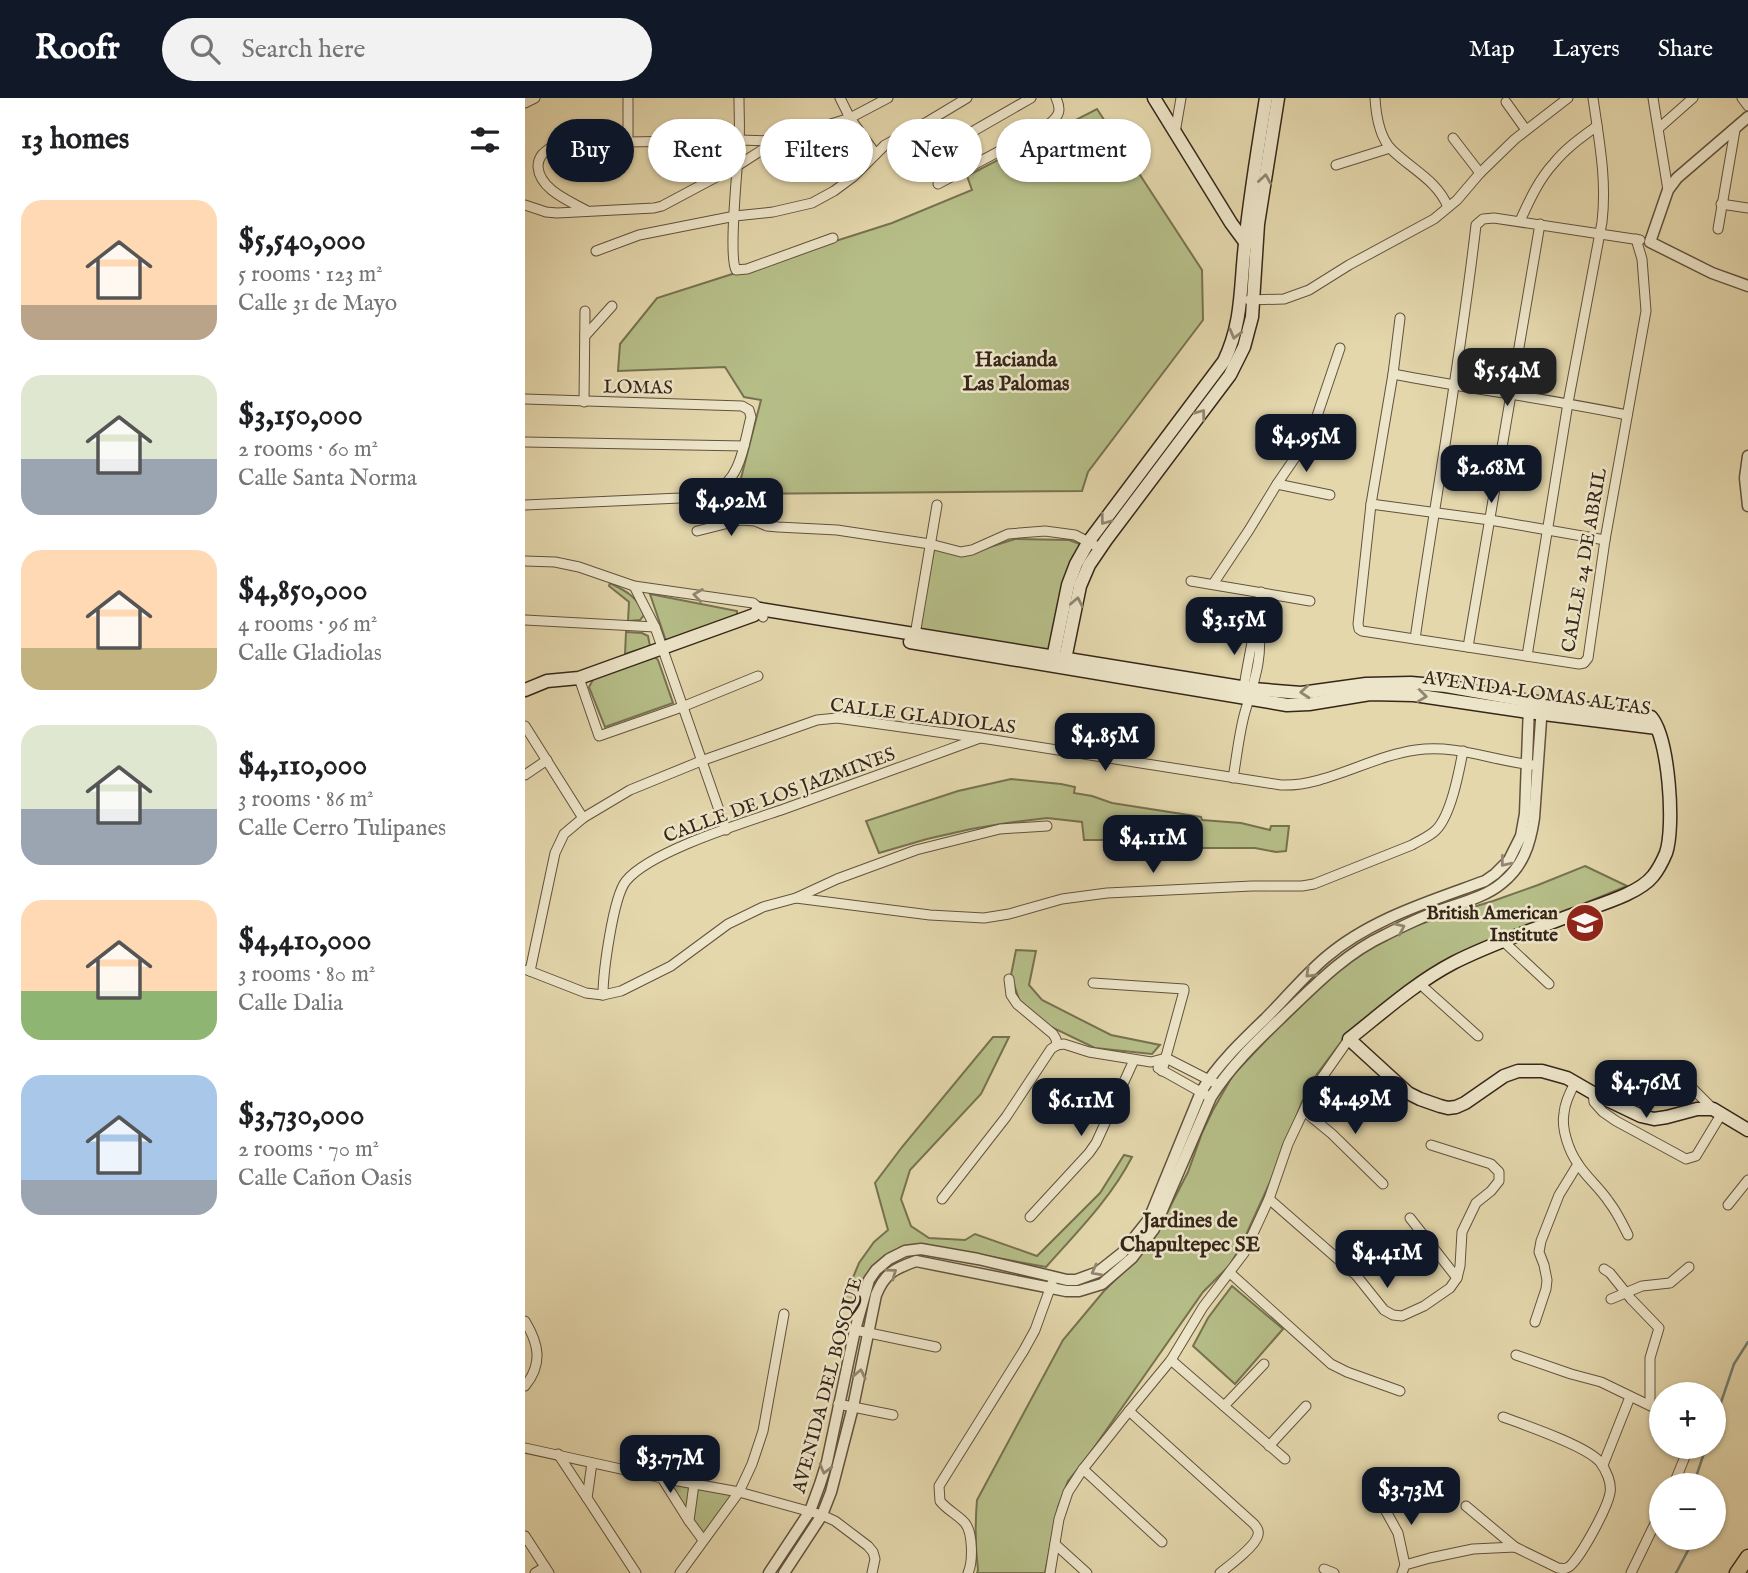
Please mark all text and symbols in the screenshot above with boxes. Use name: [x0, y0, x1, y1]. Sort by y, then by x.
search box: [162, 18, 652, 81]
text: Roofr: [35, 28, 120, 70]
icon: search: [186, 30, 224, 68]
text: Search here: [242, 33, 365, 66]
text: Map: [1469, 34, 1515, 65]
text: Layers: [1553, 34, 1620, 65]
text: Share: [1658, 34, 1713, 65]
chip: Buy: [546, 119, 634, 182]
chip: Rent: [648, 119, 746, 182]
chip: Filters: [760, 119, 873, 182]
chip: New: [887, 119, 982, 182]
chip: Apartment: [996, 119, 1151, 182]
text: 13 homes: [21, 121, 129, 159]
icon: filters: [466, 121, 504, 159]
one-way arrow: [1257, 173, 1272, 184]
text: $5,540,000: [238, 222, 366, 260]
icon: home: [77, 228, 161, 312]
text: 5 rooms · 123 m²: [238, 260, 383, 289]
text: Calle 31 de Mayo: [238, 289, 397, 318]
one-way arrow: [1228, 328, 1243, 340]
district label: Hacianda Las Palomas: [963, 347, 1069, 398]
pin: $5.54M: [1450, 348, 1564, 408]
text: $5.54M: [1473, 356, 1541, 385]
street label: LOMAS: [603, 375, 673, 401]
text: $3,150,000: [238, 397, 363, 435]
icon: home: [77, 403, 161, 487]
one-way arrow: [1193, 409, 1205, 421]
pin: $4.95M: [1249, 414, 1363, 474]
text: $4.95M: [1271, 422, 1341, 451]
text: 2 rooms · 60 m²: [238, 435, 378, 464]
pin: $2.68M: [1434, 446, 1548, 505]
text: $2.68M: [1457, 453, 1525, 482]
text: Calle Santa Norma: [238, 464, 417, 493]
street label: CALLE 24 DE ABRIL: [1557, 466, 1613, 654]
pin: $4.92M: [674, 478, 788, 538]
text: $4.92M: [695, 486, 767, 515]
one-way arrow: [1101, 512, 1113, 524]
text: $4,850,000: [238, 572, 368, 610]
icon: home: [77, 578, 161, 662]
one-way arrow: [692, 588, 704, 603]
one-way arrow: [1068, 596, 1083, 608]
pin: $3.15M: [1177, 598, 1291, 657]
text: $3.15M: [1202, 605, 1266, 634]
text: 4 rooms · 96 m²: [238, 610, 377, 639]
text: Calle Gladiolas: [238, 639, 382, 668]
street label: AVENIDA LOMAS ALTAS: [1421, 666, 1652, 722]
one-way arrow: [1299, 684, 1310, 699]
one-way arrow: [1416, 688, 1428, 703]
street label: CALLE GLADIOLAS: [829, 694, 1017, 740]
pin: $4.85M: [1048, 714, 1162, 773]
text: $4.85M: [1071, 721, 1139, 750]
street label: CALLE DE LOS JAZMINES: [660, 743, 899, 849]
text: $4,110,000: [238, 747, 367, 785]
icon: home: [77, 753, 161, 837]
text: 3 rooms · 86 m²: [238, 785, 374, 814]
text: Calle Cerro Tulipanes: [238, 814, 446, 843]
pin: $4.11M: [1096, 816, 1210, 875]
text: $4.11M: [1119, 823, 1187, 852]
one-way arrow: [1501, 855, 1514, 867]
place label: British American Institute: [1426, 902, 1558, 948]
school or university icon: British American Institute: [1564, 902, 1606, 944]
text: $4,410,000: [238, 922, 371, 960]
one-way arrow: [1392, 922, 1405, 936]
icon: home: [77, 928, 161, 1012]
text: 3 rooms · 80 m²: [238, 960, 375, 989]
one-way arrow: [1306, 964, 1319, 977]
text: Calle Dalia: [238, 989, 343, 1018]
pin: $4.76M: [1589, 1060, 1703, 1120]
text: $4.76M: [1611, 1068, 1681, 1097]
pin: $4.49M: [1298, 1076, 1412, 1136]
pin: $6.11M: [1024, 1079, 1138, 1138]
text: $4.49M: [1319, 1084, 1391, 1113]
text: $6.11M: [1048, 1086, 1114, 1115]
text: $3,730,000: [238, 1097, 364, 1135]
icon: home: [77, 1103, 161, 1187]
text: 2 rooms · 70 m²: [238, 1135, 379, 1164]
text: Calle Cañon Oasis: [238, 1164, 412, 1193]
district label: Jardines de Chapultepec SE: [1120, 1208, 1260, 1259]
pin: $4.41M: [1330, 1230, 1444, 1290]
text: $4.41M: [1351, 1238, 1423, 1267]
one-way arrow: [1091, 1263, 1103, 1276]
one-way arrow: [884, 1269, 897, 1281]
street label: AVENIDA DEL BOSQUE: [787, 1275, 868, 1497]
one-way arrow: [851, 1368, 866, 1380]
map controls: [1649, 1382, 1726, 1550]
button: +: [1649, 1382, 1726, 1459]
pin: $3.77M: [613, 1436, 727, 1495]
text: $3.77M: [636, 1443, 704, 1472]
one-way arrow: [818, 1462, 833, 1474]
pin: $3.73M: [1354, 1468, 1468, 1527]
button: −: [1649, 1473, 1726, 1550]
text: $3.73M: [1378, 1475, 1444, 1504]

